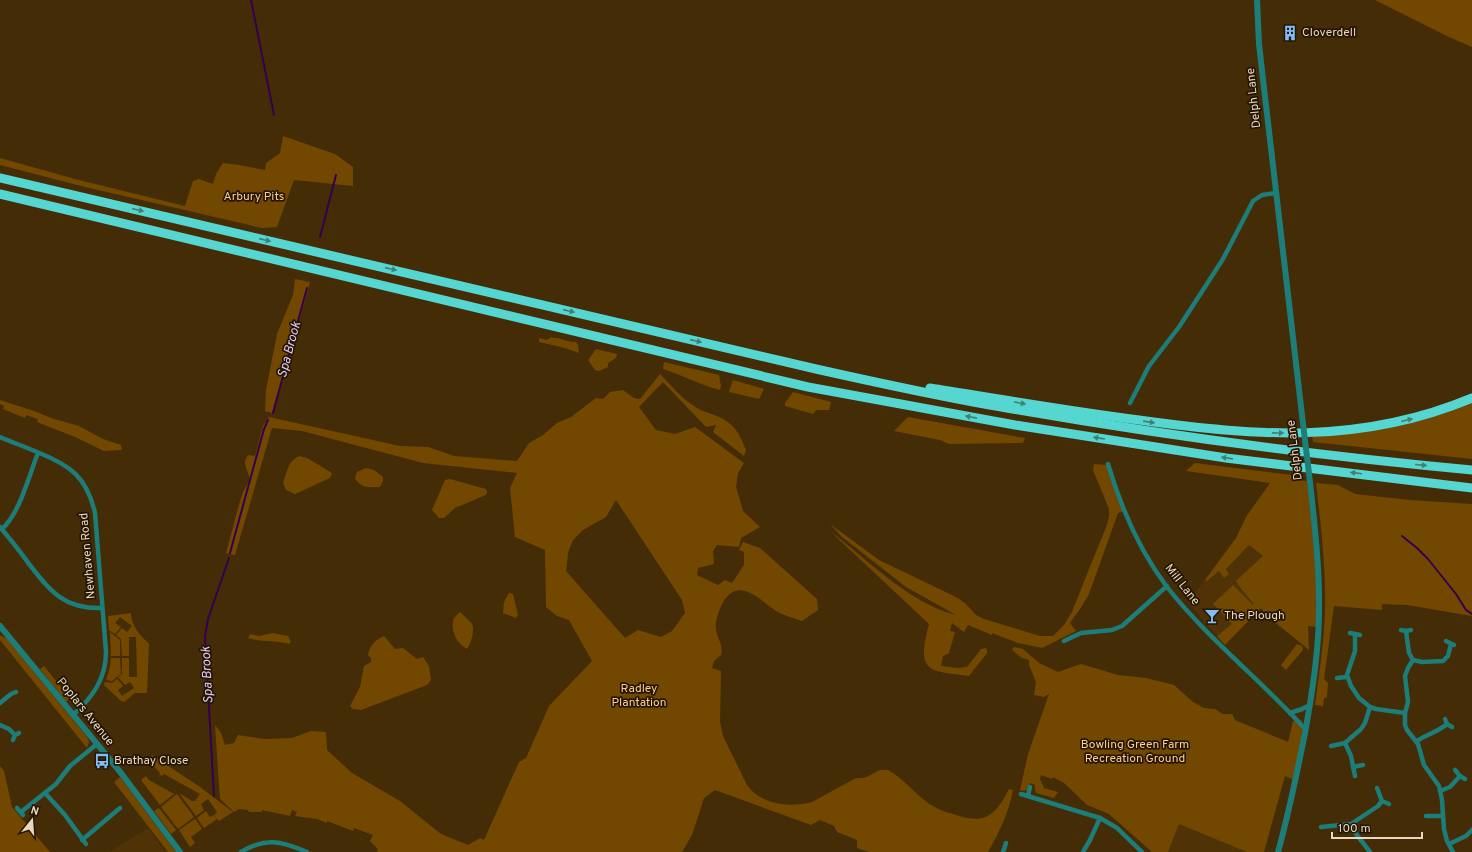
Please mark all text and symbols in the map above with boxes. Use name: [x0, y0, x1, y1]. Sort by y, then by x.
building icon: Cloverdell: [1281, 24, 1299, 42]
place label: Cloverdell: [1302, 25, 1356, 41]
street label: Delph Lane: [1243, 67, 1265, 129]
park label: Arbury Pits: [224, 189, 284, 205]
one-way arrow: [132, 208, 144, 214]
one-way arrow: [258, 237, 271, 243]
one-way arrow: [385, 267, 397, 273]
one-way arrow: [563, 309, 575, 315]
water label: Spa Brook: [275, 320, 305, 380]
one-way arrow: [689, 338, 702, 344]
one-way arrow: [1014, 400, 1026, 406]
one-way arrow: [965, 413, 977, 419]
one-way arrow: [1401, 417, 1413, 423]
one-way arrow: [1143, 418, 1155, 425]
street label: Delph Lane: [1283, 419, 1307, 481]
one-way arrow: [1272, 430, 1285, 436]
one-way arrow: [1093, 435, 1105, 441]
one-way arrow: [1221, 455, 1233, 461]
one-way arrow: [1415, 461, 1427, 468]
one-way arrow: [1350, 470, 1363, 476]
street label: Newhaven Road: [76, 512, 100, 600]
street label: Mill Lane: [1161, 561, 1203, 609]
bar icon: The Plough: [1203, 607, 1221, 625]
place label: The Plough: [1224, 608, 1285, 624]
water label: Spa Brook: [198, 645, 217, 704]
street label: Poplars Avenue: [53, 675, 117, 749]
park label: Radley Plantation: [611, 681, 667, 711]
park label: Bowling Green Farm Recreation Ground: [1081, 737, 1189, 767]
bus stop icon: Brathay Close: [93, 752, 111, 770]
place label: Brathay Close: [114, 753, 188, 769]
north arrow: [12, 800, 52, 840]
text: N: [29, 804, 40, 819]
scale bar: [1332, 814, 1422, 840]
text: 100 m: [1338, 821, 1371, 837]

